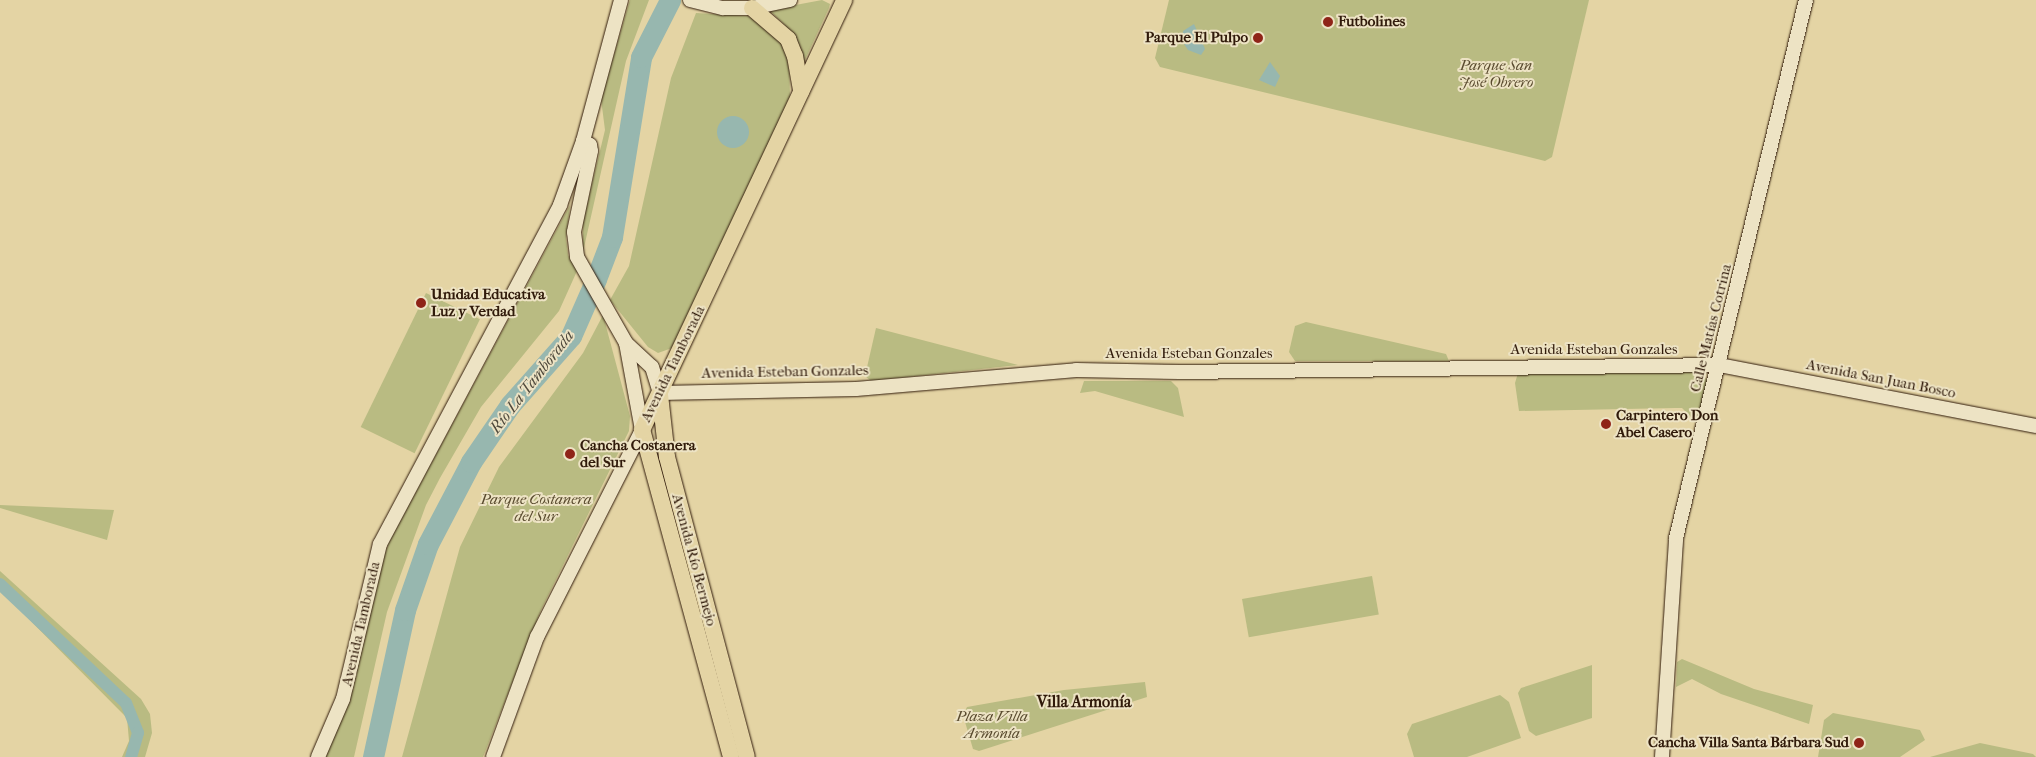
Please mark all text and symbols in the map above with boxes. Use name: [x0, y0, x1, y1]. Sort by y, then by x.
place label: Futbolines: [1338, 13, 1405, 31]
marker: Futbolines: [1322, 16, 1334, 28]
place label: Parque El Pulpo: [1145, 29, 1248, 47]
marker: Parque El Pulpo: [1252, 32, 1264, 44]
park label: Parque San José Obrero: [1459, 56, 1533, 91]
street label: Calle Matías Cotrina: [1686, 262, 1736, 394]
place label: Unidad Educativa Luz y Verdad: [431, 285, 545, 320]
marker: Unidad Educativa Luz y Verdad: [415, 297, 427, 309]
street label: Avenida Tamborada: [637, 303, 709, 425]
water label: Río La Tamborada: [486, 327, 578, 437]
street label: Avenida Esteban Gonzales: [1511, 341, 1677, 359]
street label: Avenida Esteban Gonzales: [1106, 345, 1272, 363]
street label: Avenida San Juan Bosco: [1805, 356, 1957, 402]
street label: Avenida Esteban Gonzales: [701, 362, 869, 382]
place label: Carpintero Don Abel Casero: [1616, 406, 1718, 441]
marker: Carpintero Don Abel Casero: [1600, 418, 1612, 430]
place label: Cancha Costanera del Sur: [580, 436, 696, 471]
marker: Cancha Costanera del Sur: [564, 448, 576, 460]
park label: Parque Costanera del Sur: [480, 490, 592, 525]
street label: Avenida Río Bermejo: [668, 492, 720, 628]
street label: Avenida Tamborada: [338, 560, 384, 688]
district label: Villa Armonía: [1037, 692, 1131, 712]
park label: Plaza Villa Armonía: [956, 707, 1028, 742]
place label: Cancha Villa Santa Bárbara Sud: [1648, 734, 1849, 752]
marker: Cancha Villa Santa Bárbara Sud: [1853, 737, 1865, 749]

